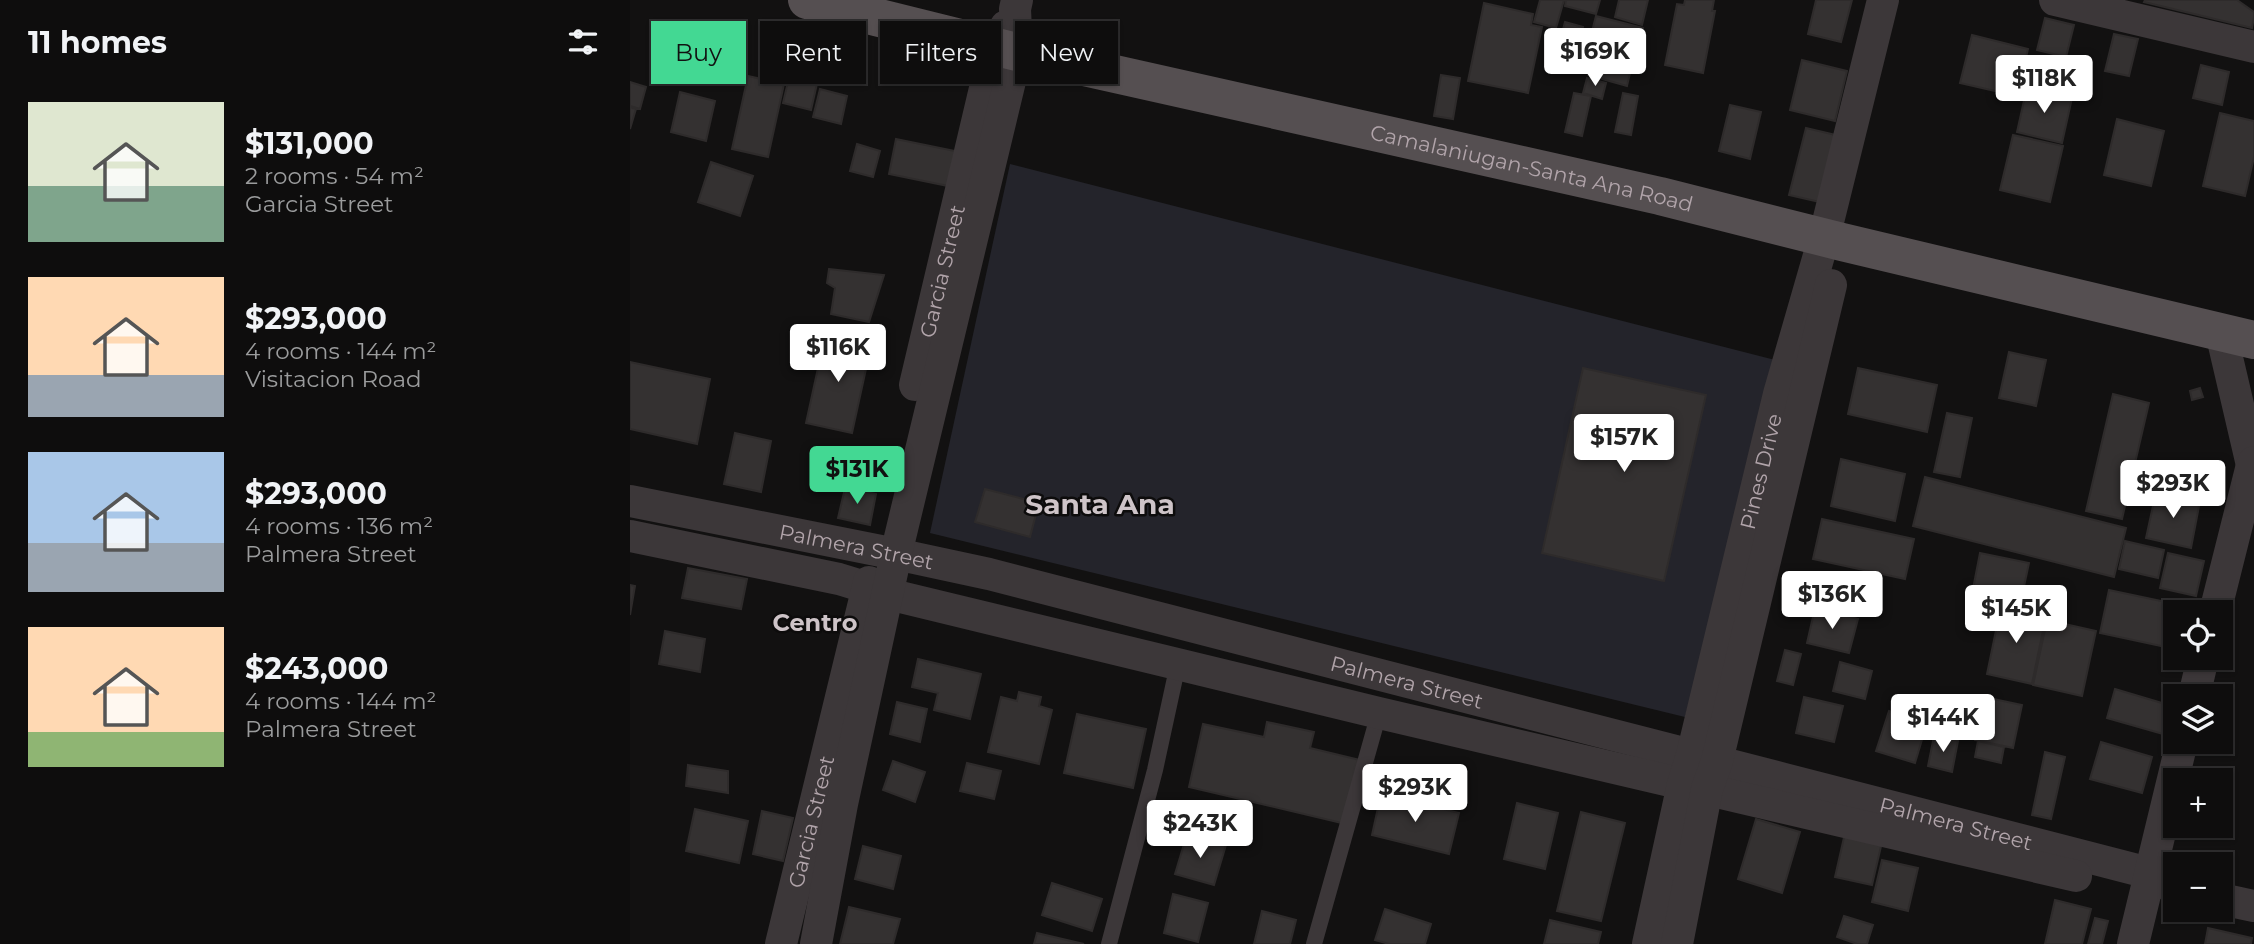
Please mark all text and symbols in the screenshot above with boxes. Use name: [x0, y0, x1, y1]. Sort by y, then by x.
chip: Buy: [651, 21, 746, 84]
chip: Rent: [760, 21, 866, 84]
chip: Filters: [880, 21, 1001, 84]
chip: New: [1015, 21, 1118, 84]
icon: filters: [564, 23, 602, 61]
text: 11 homes: [28, 24, 167, 61]
pin: $169K: [1546, 28, 1644, 88]
text: $169K: [1560, 37, 1630, 65]
pin: $118K: [1995, 55, 2093, 115]
text: $118K: [2012, 64, 2076, 92]
street label: Camalaniugan-Santa Ana Road: [1368, 119, 1696, 216]
text: $131,000: [245, 125, 374, 162]
icon: home: [84, 130, 168, 214]
text: 2 rooms · 54 m²: [245, 162, 424, 190]
text: Garcia Street: [245, 190, 393, 218]
street label: Garcia Street: [914, 202, 970, 340]
text: $293,000: [245, 300, 387, 337]
icon: home: [84, 305, 168, 389]
pin: $116K: [789, 324, 887, 384]
text: $116K: [806, 333, 870, 361]
text: 4 rooms · 144 m²: [245, 337, 437, 365]
text: Visitacion Road: [245, 365, 422, 393]
street label: Pines Drive: [1734, 411, 1786, 532]
pin: $157K: [1575, 414, 1673, 474]
text: $157K: [1590, 423, 1658, 451]
pin: $131K: [808, 447, 906, 506]
text: $131K: [825, 455, 889, 483]
pin: $293K: [2124, 461, 2222, 520]
text: $293K: [2136, 469, 2210, 497]
text: $293,000: [245, 475, 387, 512]
icon: home: [84, 480, 168, 564]
district label: Santa Ana: [1025, 487, 1175, 521]
text: 4 rooms · 136 m²: [245, 512, 433, 540]
street label: Palmera Street: [777, 519, 936, 574]
text: Palmera Street: [245, 540, 417, 568]
pin: $136K: [1783, 572, 1881, 631]
text: $136K: [1798, 580, 1866, 608]
pin: $145K: [1967, 586, 2065, 645]
text: $145K: [1981, 594, 2051, 622]
map controls: [2163, 600, 2233, 922]
button: locate: [2163, 600, 2233, 670]
district label: Centro: [773, 608, 857, 637]
text: $243,000: [245, 650, 388, 687]
street label: Palmera Street: [1328, 650, 1486, 713]
icon: home: [84, 655, 168, 739]
button: layers: [2163, 684, 2233, 754]
text: 4 rooms · 144 m²: [245, 687, 437, 715]
pin: $144K: [1894, 694, 1992, 754]
text: $144K: [1907, 703, 1979, 731]
text: Palmera Street: [245, 715, 417, 743]
street label: Garcia Street: [783, 753, 839, 890]
pin: $293K: [1366, 764, 1464, 824]
button: +: [2163, 768, 2233, 838]
text: $293K: [1378, 773, 1452, 801]
street label: Palmera Street: [1877, 792, 2035, 855]
pin: $243K: [1151, 800, 1249, 860]
text: $243K: [1163, 809, 1237, 837]
button: −: [2163, 852, 2233, 922]

